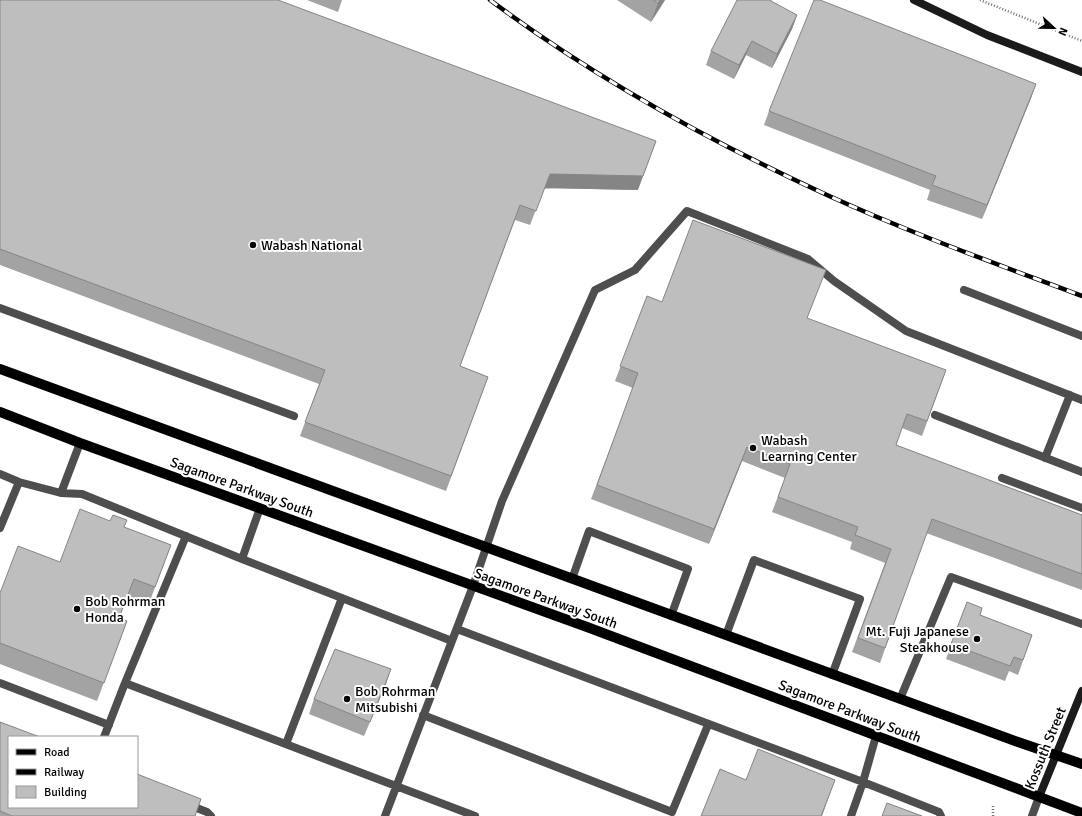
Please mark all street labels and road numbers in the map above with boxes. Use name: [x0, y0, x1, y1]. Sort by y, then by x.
street label: Sagamore Parkway South: [168, 454, 316, 521]
street label: Sagamore Parkway South: [472, 565, 620, 632]
street label: Sagamore Parkway South: [776, 676, 924, 747]
street label: Kossuth Street: [1021, 704, 1070, 792]

